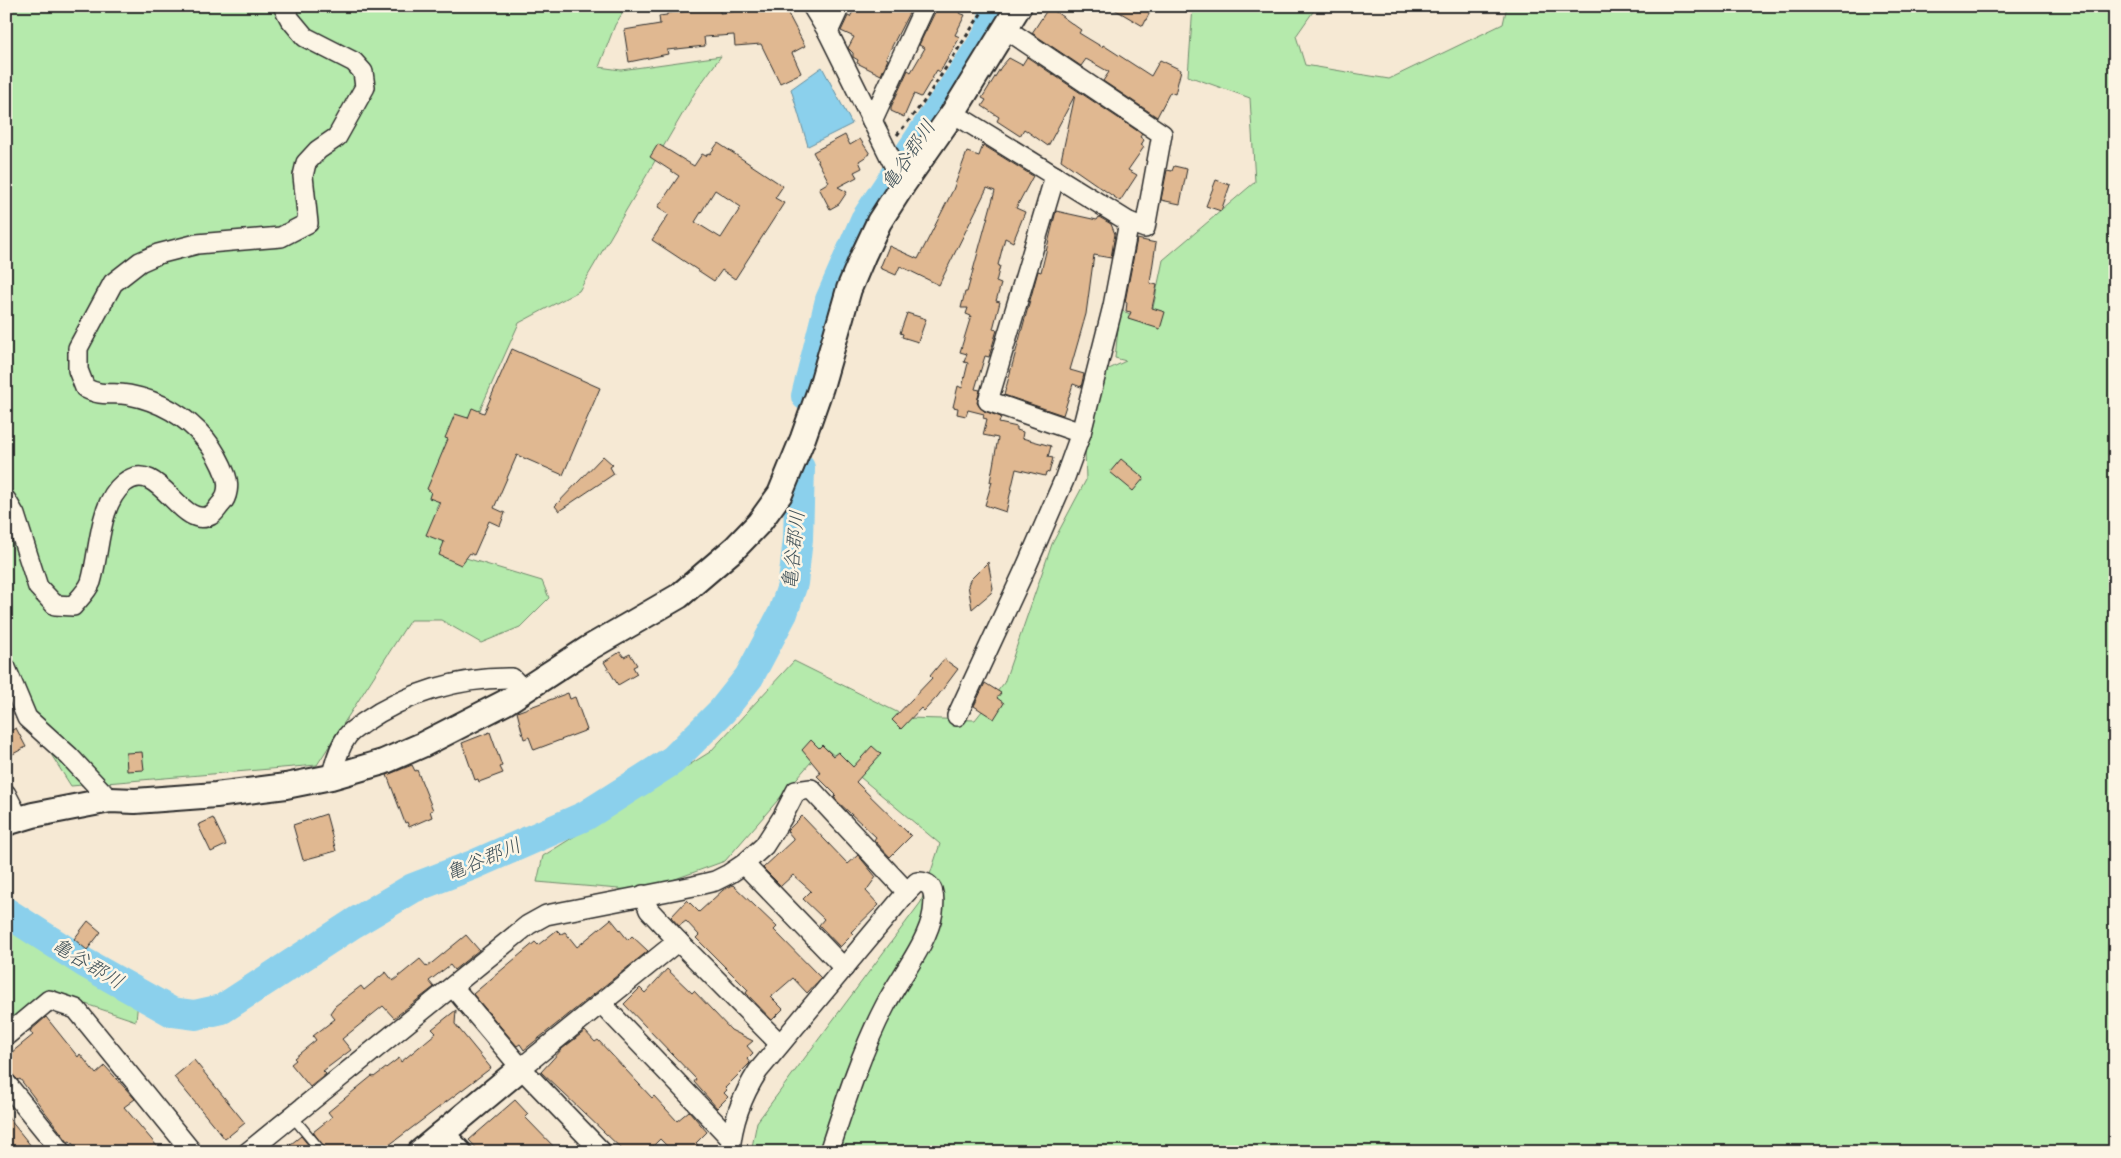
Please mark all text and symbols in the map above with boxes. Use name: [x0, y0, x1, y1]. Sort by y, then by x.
water label: 亀谷郡川: [876, 115, 940, 195]
water label: 亀谷郡川: [777, 509, 809, 591]
water label: 亀谷郡川: [441, 832, 525, 886]
water label: 亀谷郡川: [48, 932, 128, 994]

